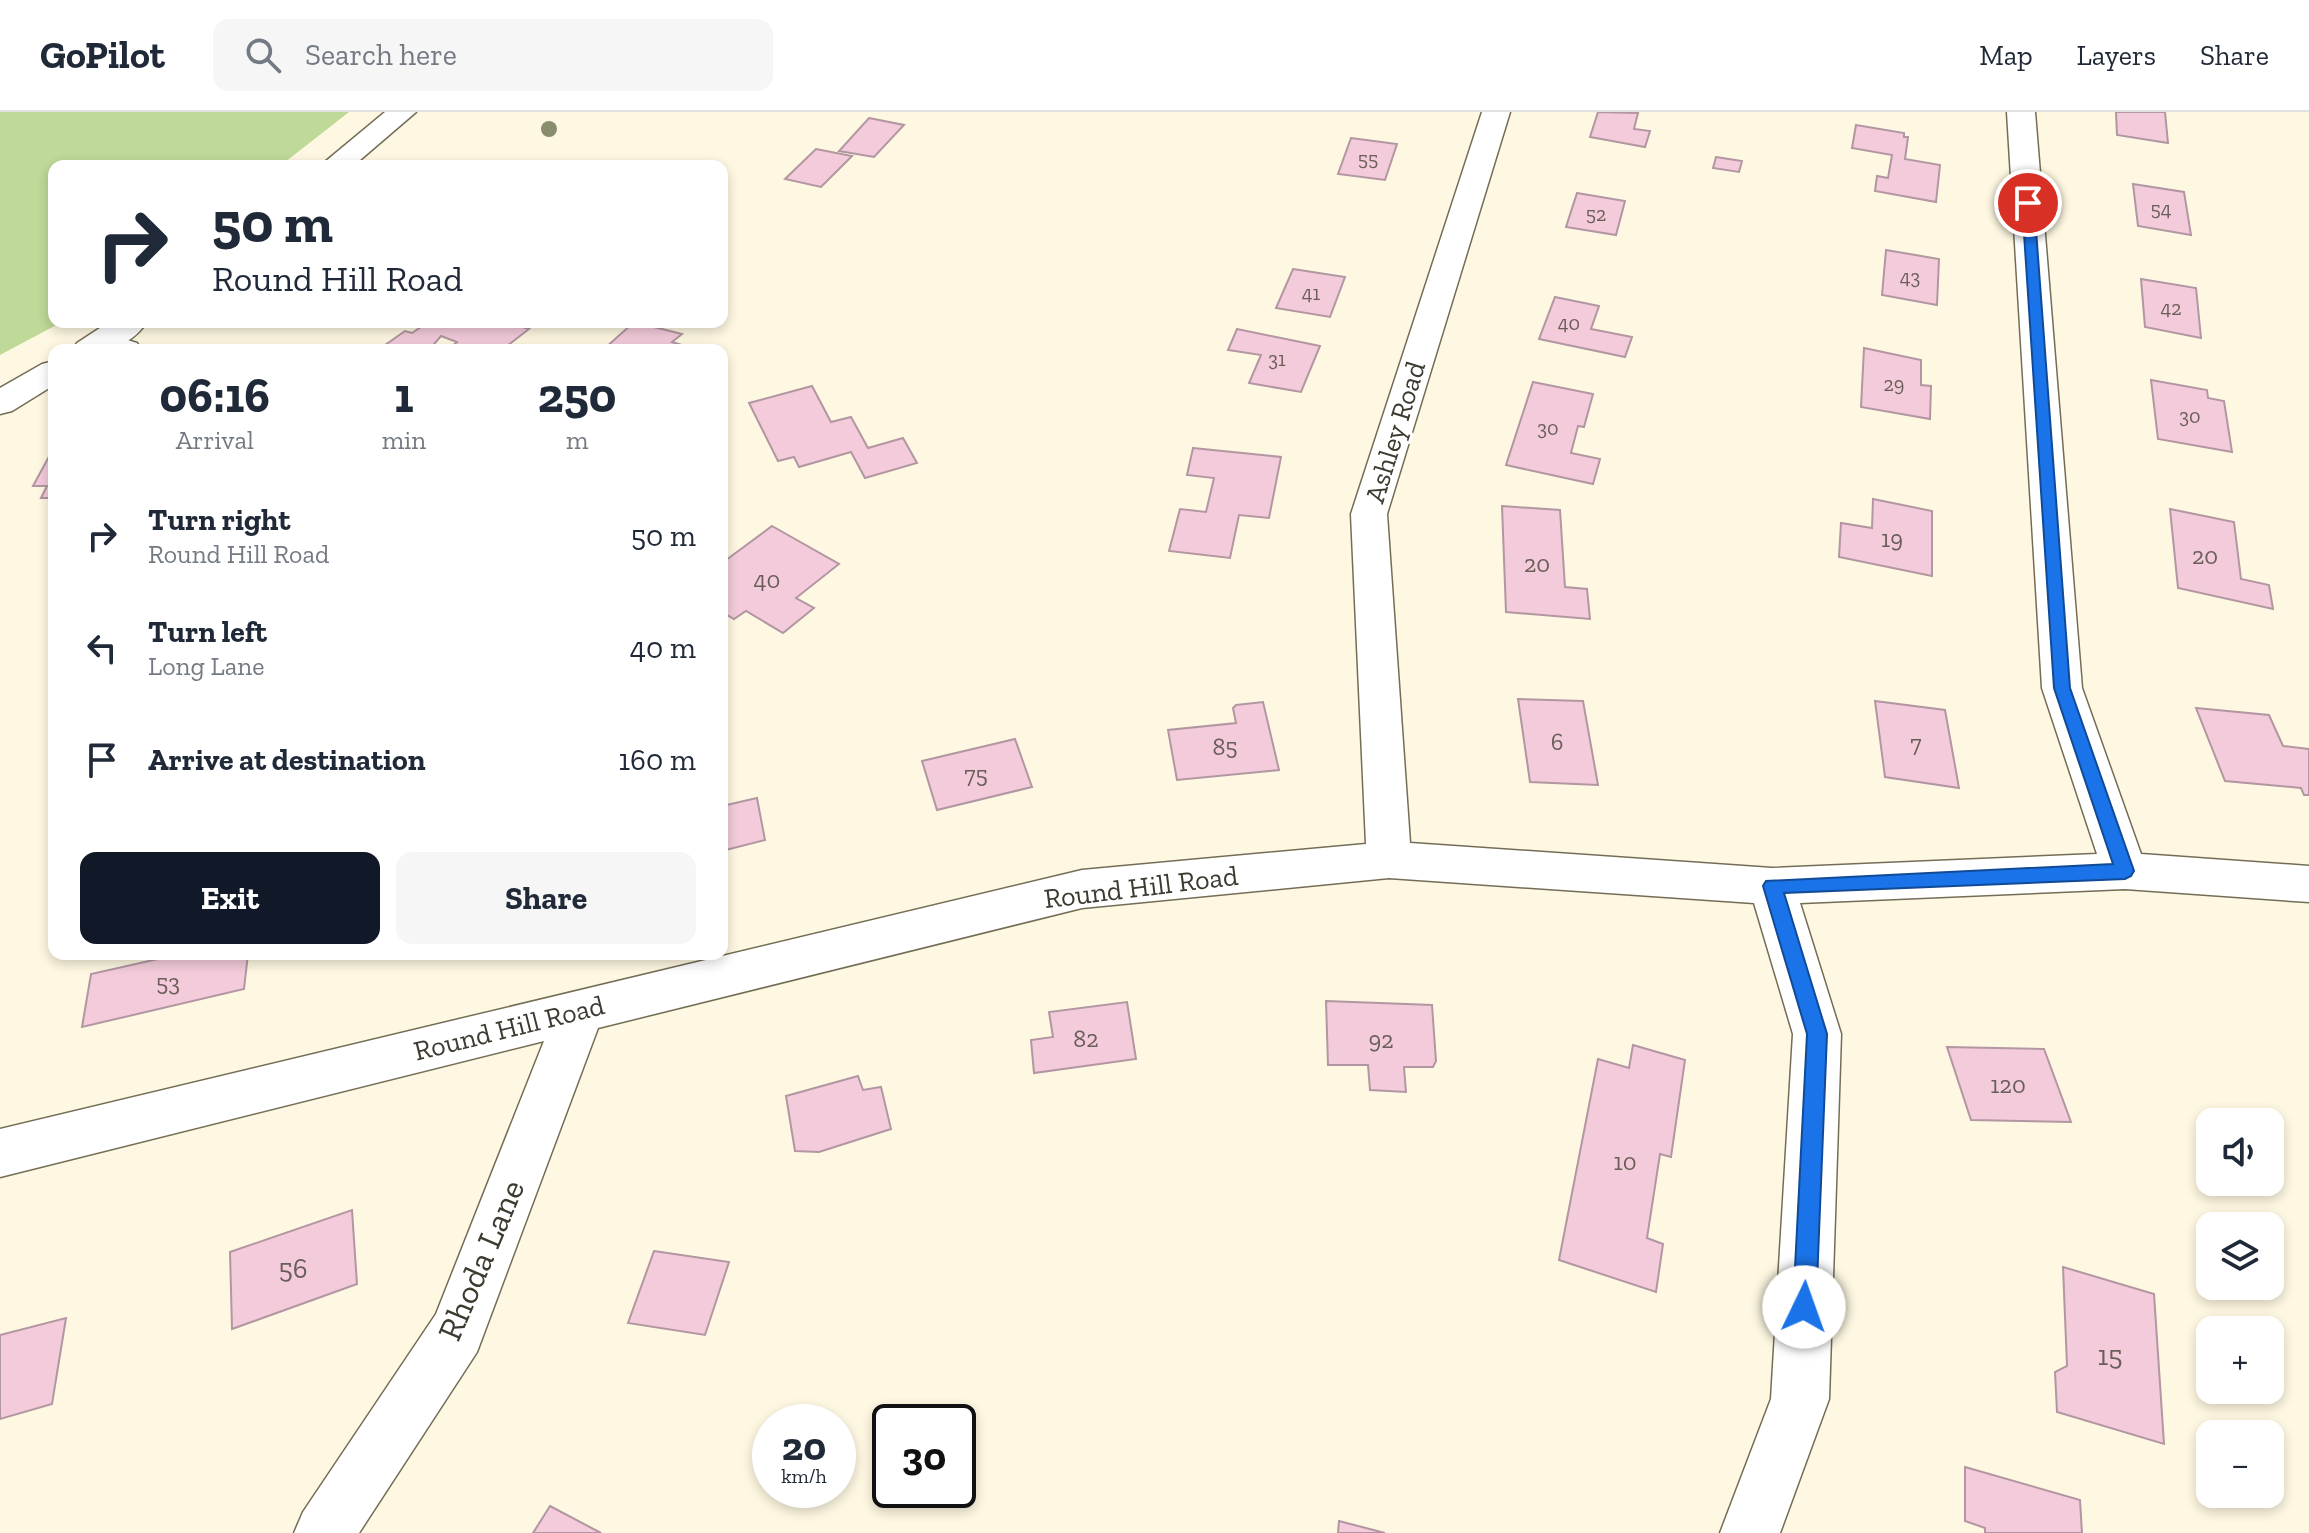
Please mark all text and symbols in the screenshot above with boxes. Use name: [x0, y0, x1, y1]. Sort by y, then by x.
search box: [213, 19, 773, 91]
text: GoPilot: [40, 32, 165, 78]
icon: search: [241, 33, 285, 77]
text: Search here: [305, 37, 457, 73]
text: Map: [1979, 39, 2033, 72]
text: Layers: [2077, 39, 2156, 72]
text: Share: [2200, 39, 2269, 72]
house number: 55: [1358, 147, 1378, 171]
pin: [1994, 169, 2062, 237]
icon: arrive: [2006, 181, 2050, 225]
text: 50 m: [212, 189, 333, 256]
icon: right: [80, 192, 184, 296]
house number: 54: [2150, 197, 2172, 221]
house number: 52: [1586, 202, 1606, 226]
text: Round Hill Road: [212, 257, 463, 300]
house number: 43: [1900, 265, 1920, 289]
house number: 41: [1302, 281, 1321, 305]
house number: 42: [2160, 296, 2182, 320]
house number: 40: [1558, 311, 1580, 335]
house number: 31: [1268, 347, 1286, 371]
street label: Ashley Road: [1358, 357, 1432, 507]
text: 06:16: [160, 367, 270, 424]
text: 1: [394, 367, 414, 424]
text: 250: [538, 367, 616, 424]
house number: 29: [1884, 372, 1904, 396]
house number: 30: [2179, 404, 2201, 428]
house number: 30: [1537, 416, 1559, 440]
text: Arrival: [176, 424, 254, 456]
text: min: [382, 424, 426, 456]
text: m: [566, 424, 588, 456]
text: Turn right: [148, 502, 290, 538]
icon: right: [80, 514, 124, 558]
text: 50 m: [631, 518, 696, 554]
house number: 19: [1881, 524, 1903, 553]
text: Round Hill Road: [148, 538, 329, 570]
house number: 20: [2192, 541, 2218, 570]
house number: 20: [1524, 549, 1550, 578]
house number: 40: [754, 565, 780, 594]
text: Turn left: [148, 614, 267, 650]
icon: left: [80, 626, 124, 670]
text: 40 m: [630, 630, 696, 666]
text: Long Lane: [148, 650, 264, 682]
house number: 6: [1551, 727, 1563, 756]
house number: 7: [1910, 729, 1922, 758]
house number: 85: [1212, 732, 1238, 761]
icon: arrive: [80, 738, 124, 782]
text: Arrive at destination: [148, 742, 425, 778]
text: 160 m: [619, 742, 696, 778]
house number: 75: [964, 760, 988, 789]
button: Exit: [80, 852, 380, 944]
button: Share: [396, 852, 696, 944]
street label: Round Hill Road: [1042, 859, 1240, 915]
house number: 53: [156, 968, 180, 997]
street label: Round Hill Road: [410, 988, 608, 1068]
house number: 82: [1073, 1024, 1099, 1053]
house number: 92: [1368, 1025, 1394, 1054]
house number: 120: [1990, 1070, 2026, 1099]
map controls: [2196, 1108, 2284, 1508]
button: sound: [2196, 1108, 2284, 1196]
house number: 10: [1613, 1147, 1637, 1176]
street label: Rhoda Lane: [429, 1173, 533, 1347]
button: layers: [2196, 1212, 2284, 1300]
house number: 56: [278, 1252, 308, 1285]
position arrow: [1762, 1265, 1846, 1349]
button: +: [2196, 1316, 2284, 1404]
house number: 15: [2097, 1339, 2123, 1372]
speed limit sign: 30: [872, 1404, 976, 1508]
button: −: [2196, 1420, 2284, 1508]
text: 20: [782, 1422, 826, 1470]
text: km/h: [781, 1464, 827, 1488]

